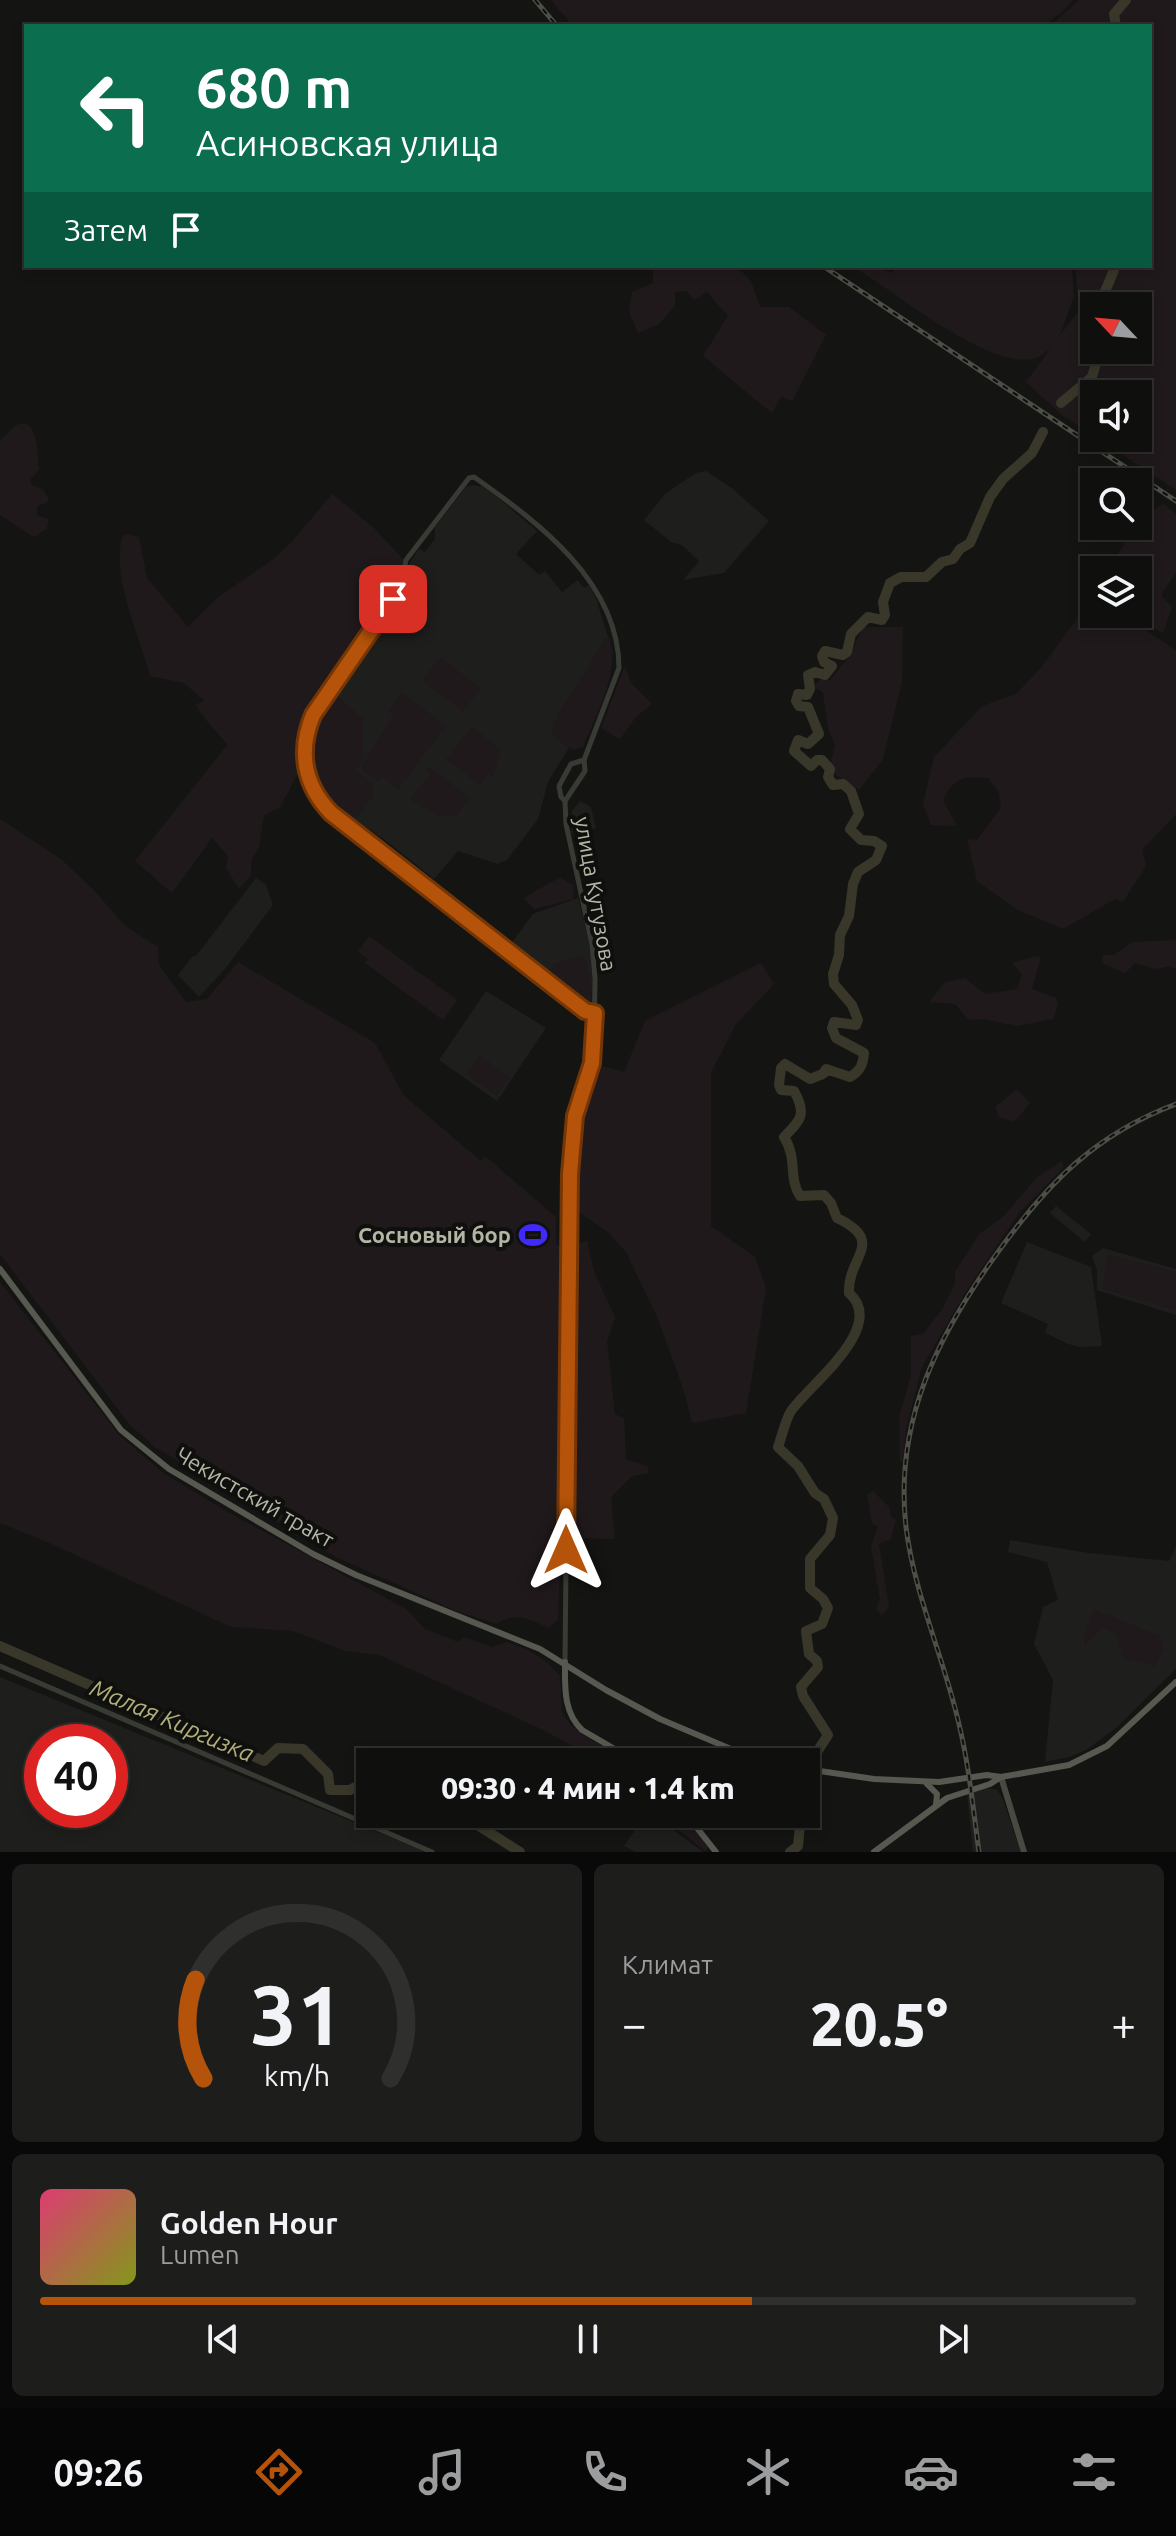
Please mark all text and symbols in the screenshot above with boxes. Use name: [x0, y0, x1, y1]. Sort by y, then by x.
icon: left: [64, 56, 168, 160]
text: 680 m: [196, 56, 352, 119]
text: Асиновская улица: [196, 122, 499, 163]
icon: arrive: [164, 208, 208, 252]
text: Затем: [64, 213, 148, 247]
north arrow: [1080, 292, 1152, 364]
map controls: [1080, 292, 1152, 628]
button: sound: [1080, 380, 1152, 452]
button: search: [1080, 468, 1152, 540]
button: layers: [1080, 556, 1152, 628]
pin: [359, 565, 427, 633]
icon: arrive: [371, 577, 415, 621]
street label: улица Кутузова: [571, 815, 622, 973]
sports icon: Сосновый бор: [518, 1220, 548, 1250]
place label: Сосновый бор: [358, 1222, 511, 1247]
street label: Чекистский тракт: [172, 1441, 339, 1552]
position arrow: [524, 1508, 608, 1592]
water label: Малая Киргизка: [86, 1674, 258, 1767]
speed limit sign: 40: [24, 1724, 128, 1828]
text: 09:30 · 4 мин · 1.4 km: [441, 1771, 735, 1805]
text: Климат: [622, 1950, 713, 1979]
text: 31: [250, 1967, 344, 2061]
text: 20.5°: [810, 1990, 948, 2057]
text: −: [622, 1999, 647, 2048]
text: +: [1111, 1999, 1136, 2048]
text: km/h: [264, 2059, 330, 2091]
text: Golden Hour: [160, 2206, 338, 2240]
text: Lumen: [160, 2240, 240, 2269]
icon: previous: [201, 2317, 245, 2361]
icon: pause: [566, 2317, 610, 2361]
icon: next: [931, 2317, 975, 2361]
icon: directions: [251, 2444, 307, 2500]
icon: music: [414, 2444, 470, 2500]
icon: phone: [577, 2444, 633, 2500]
icon: climate: [740, 2444, 796, 2500]
icon: car: [903, 2444, 959, 2500]
icon: filters: [1066, 2444, 1122, 2500]
text: 09:26: [54, 2452, 144, 2493]

